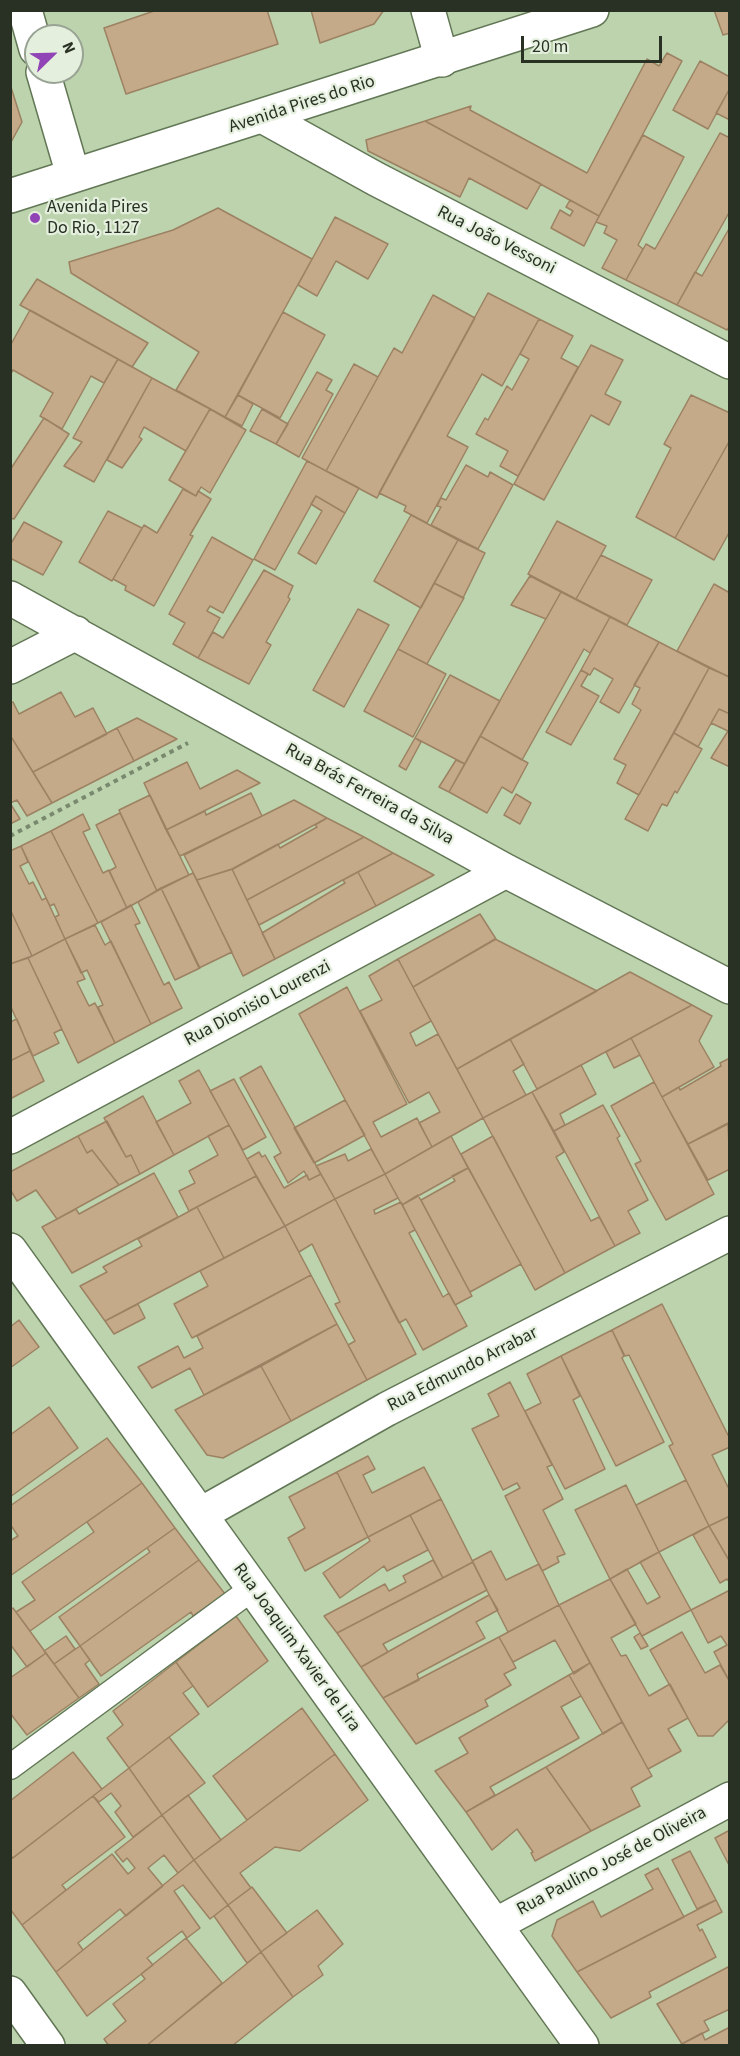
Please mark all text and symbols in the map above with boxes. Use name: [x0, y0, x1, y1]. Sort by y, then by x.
north arrow: [24, 24, 84, 84]
scale bar: [524, 24, 665, 62]
text: 20 m: [532, 34, 568, 59]
text: N: [57, 39, 81, 57]
street label: Avenida Pires do Rio: [226, 71, 378, 139]
place label: Avenida Pires Do Rio, 1127: [47, 197, 148, 240]
street label: Rua João Vessoni: [433, 202, 559, 280]
marker: Avenida Pires Do Rio, 1127: [28, 211, 42, 225]
street label: Rua Brás Ferreira da Silva: [281, 740, 457, 850]
street label: Rua Dionisio Lourenzi: [181, 956, 335, 1052]
street label: Rua Edmundo Arrabar: [384, 1323, 542, 1417]
street label: Rua Joaquim Xavier de Lira: [228, 1560, 364, 1736]
street label: Rua Paulino José de Oliveira: [513, 1803, 711, 1921]

